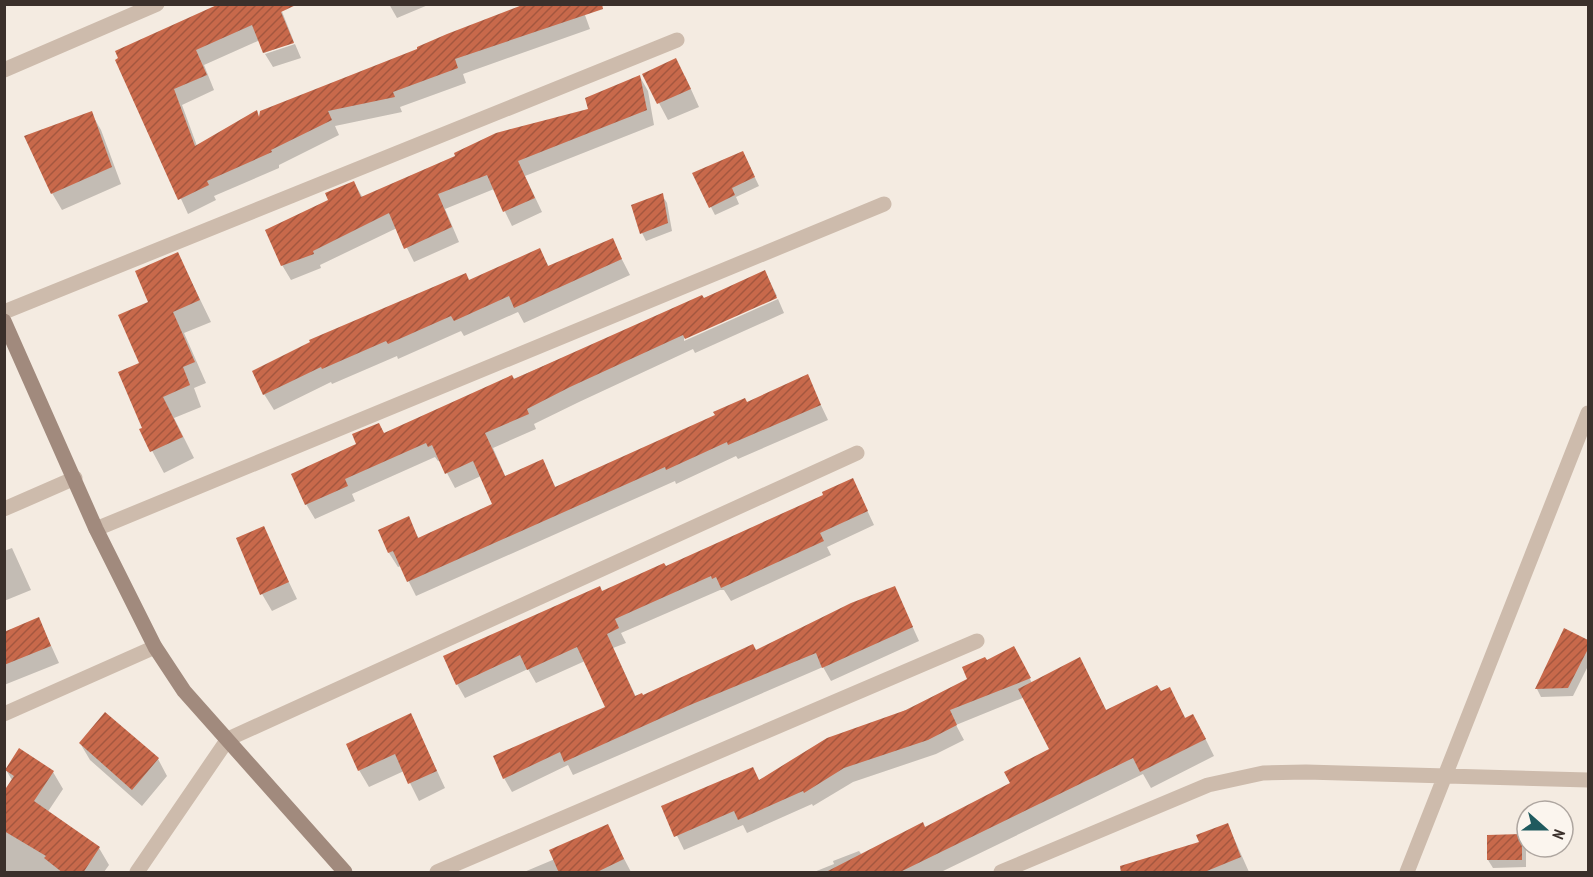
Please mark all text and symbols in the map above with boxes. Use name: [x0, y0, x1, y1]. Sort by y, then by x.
north arrow: [1515, 799, 1575, 859]
text: N: [1548, 827, 1570, 842]

